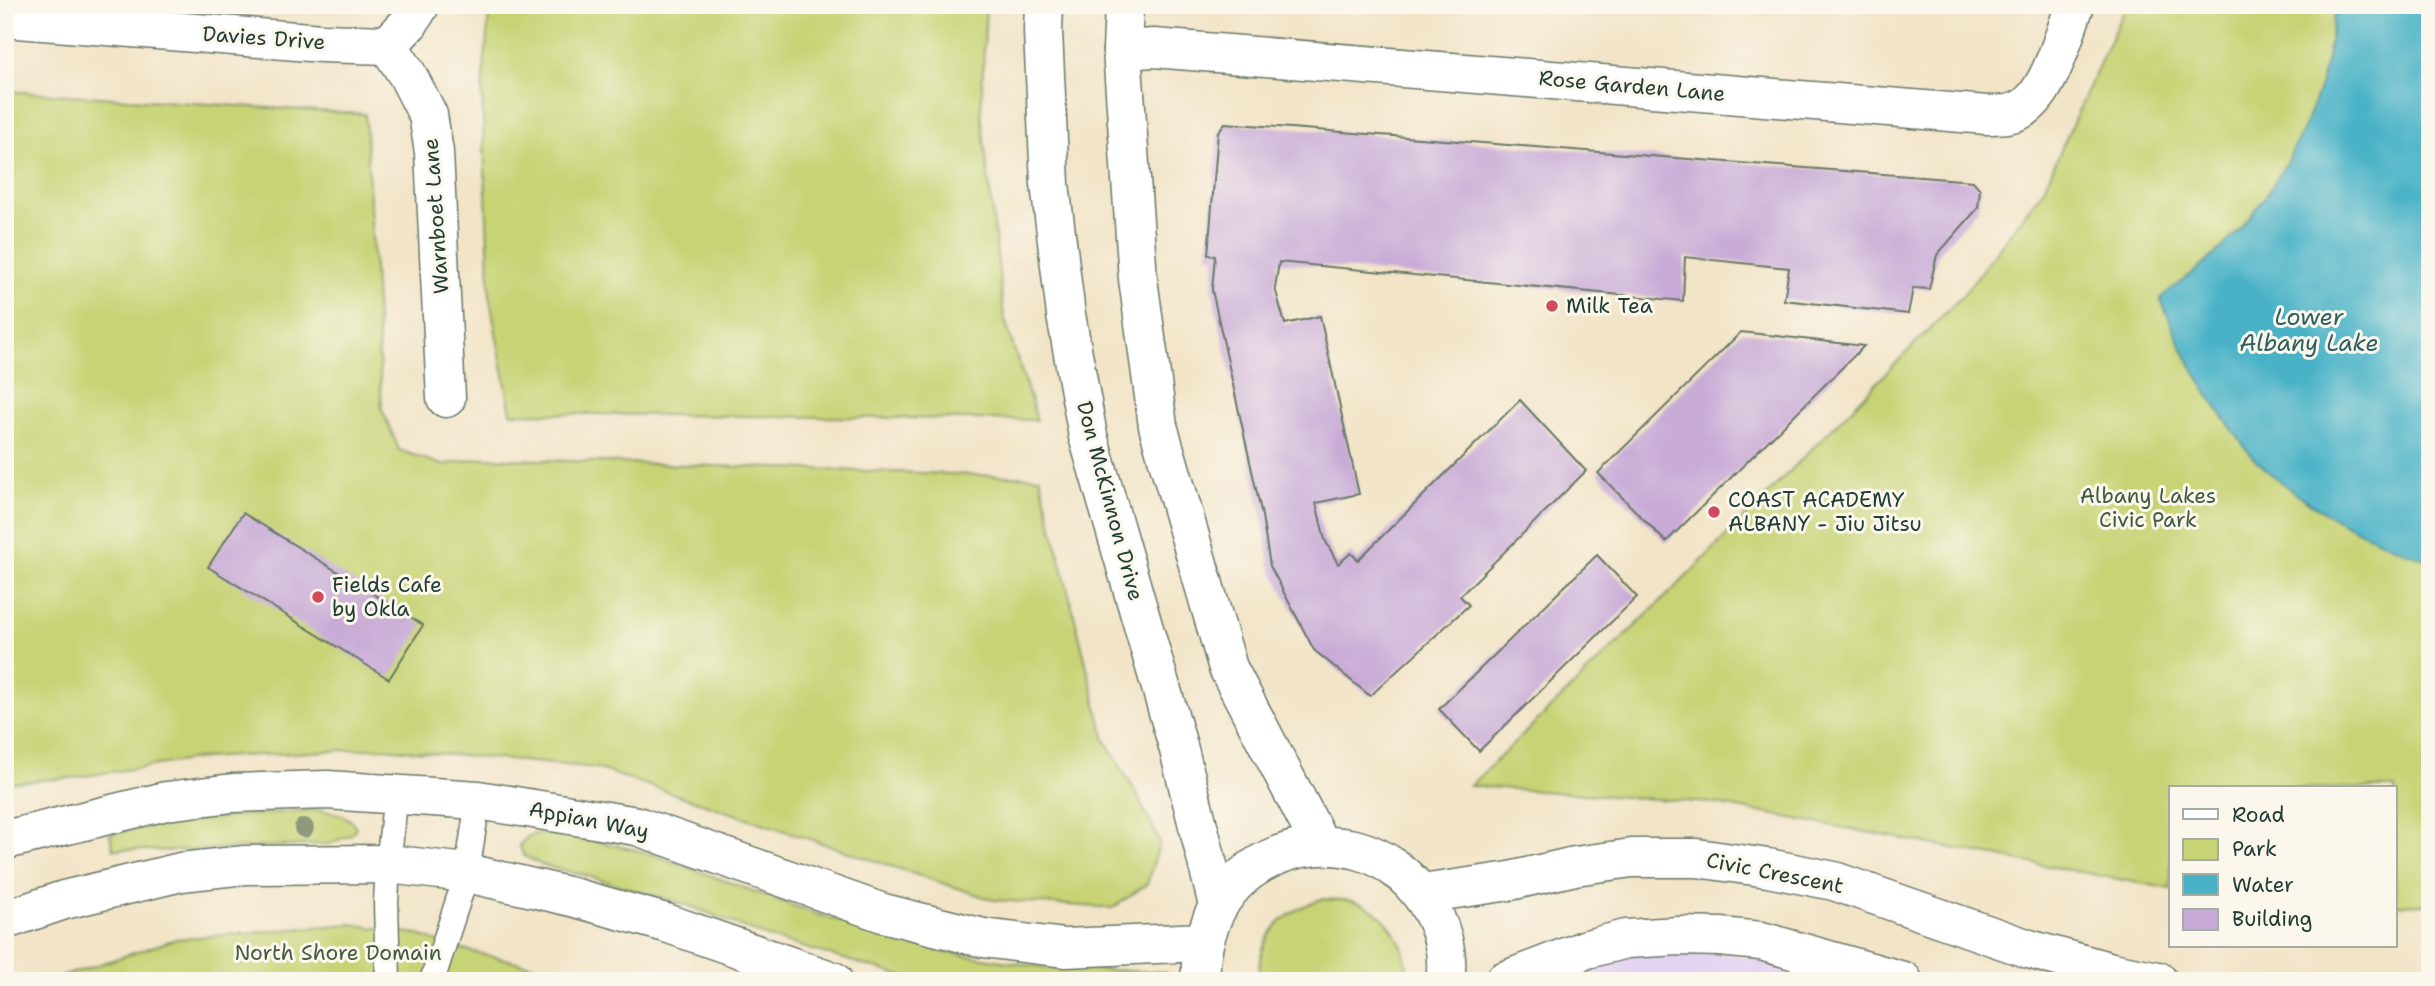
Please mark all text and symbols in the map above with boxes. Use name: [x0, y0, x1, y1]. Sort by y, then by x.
street label: Davies Drive: [202, 20, 326, 56]
street label: Rose Garden Lane: [1538, 64, 1726, 108]
street label: Warnboet Lane: [417, 137, 455, 295]
place label: Milk Tea: [1566, 292, 1653, 320]
marker: Milk Tea: [1544, 298, 1560, 314]
water label: Lower Albany Lake: [2239, 302, 2379, 358]
street label: Don McKinnon Drive: [1070, 398, 1150, 604]
park label: Albany Lakes Civic Park: [2080, 482, 2216, 534]
place label: COAST ACADEMY ALBANY - Jiu Jitsu: [1728, 486, 1922, 538]
marker: COAST ACADEMY ALBANY - Jiu Jitsu: [1706, 504, 1722, 520]
place label: Fields Cafe by Okla: [332, 571, 442, 623]
marker: Fields Cafe by Okla: [310, 589, 326, 605]
legend: [2169, 786, 2396, 948]
street label: Appian Way: [527, 795, 651, 845]
text: Road: [2232, 801, 2285, 829]
text: Park: [2232, 835, 2277, 863]
street label: Civic Crescent: [1704, 846, 1846, 900]
text: Water: [2232, 871, 2294, 899]
text: Building: [2232, 905, 2312, 933]
park label: North Shore Domain: [234, 939, 442, 967]

